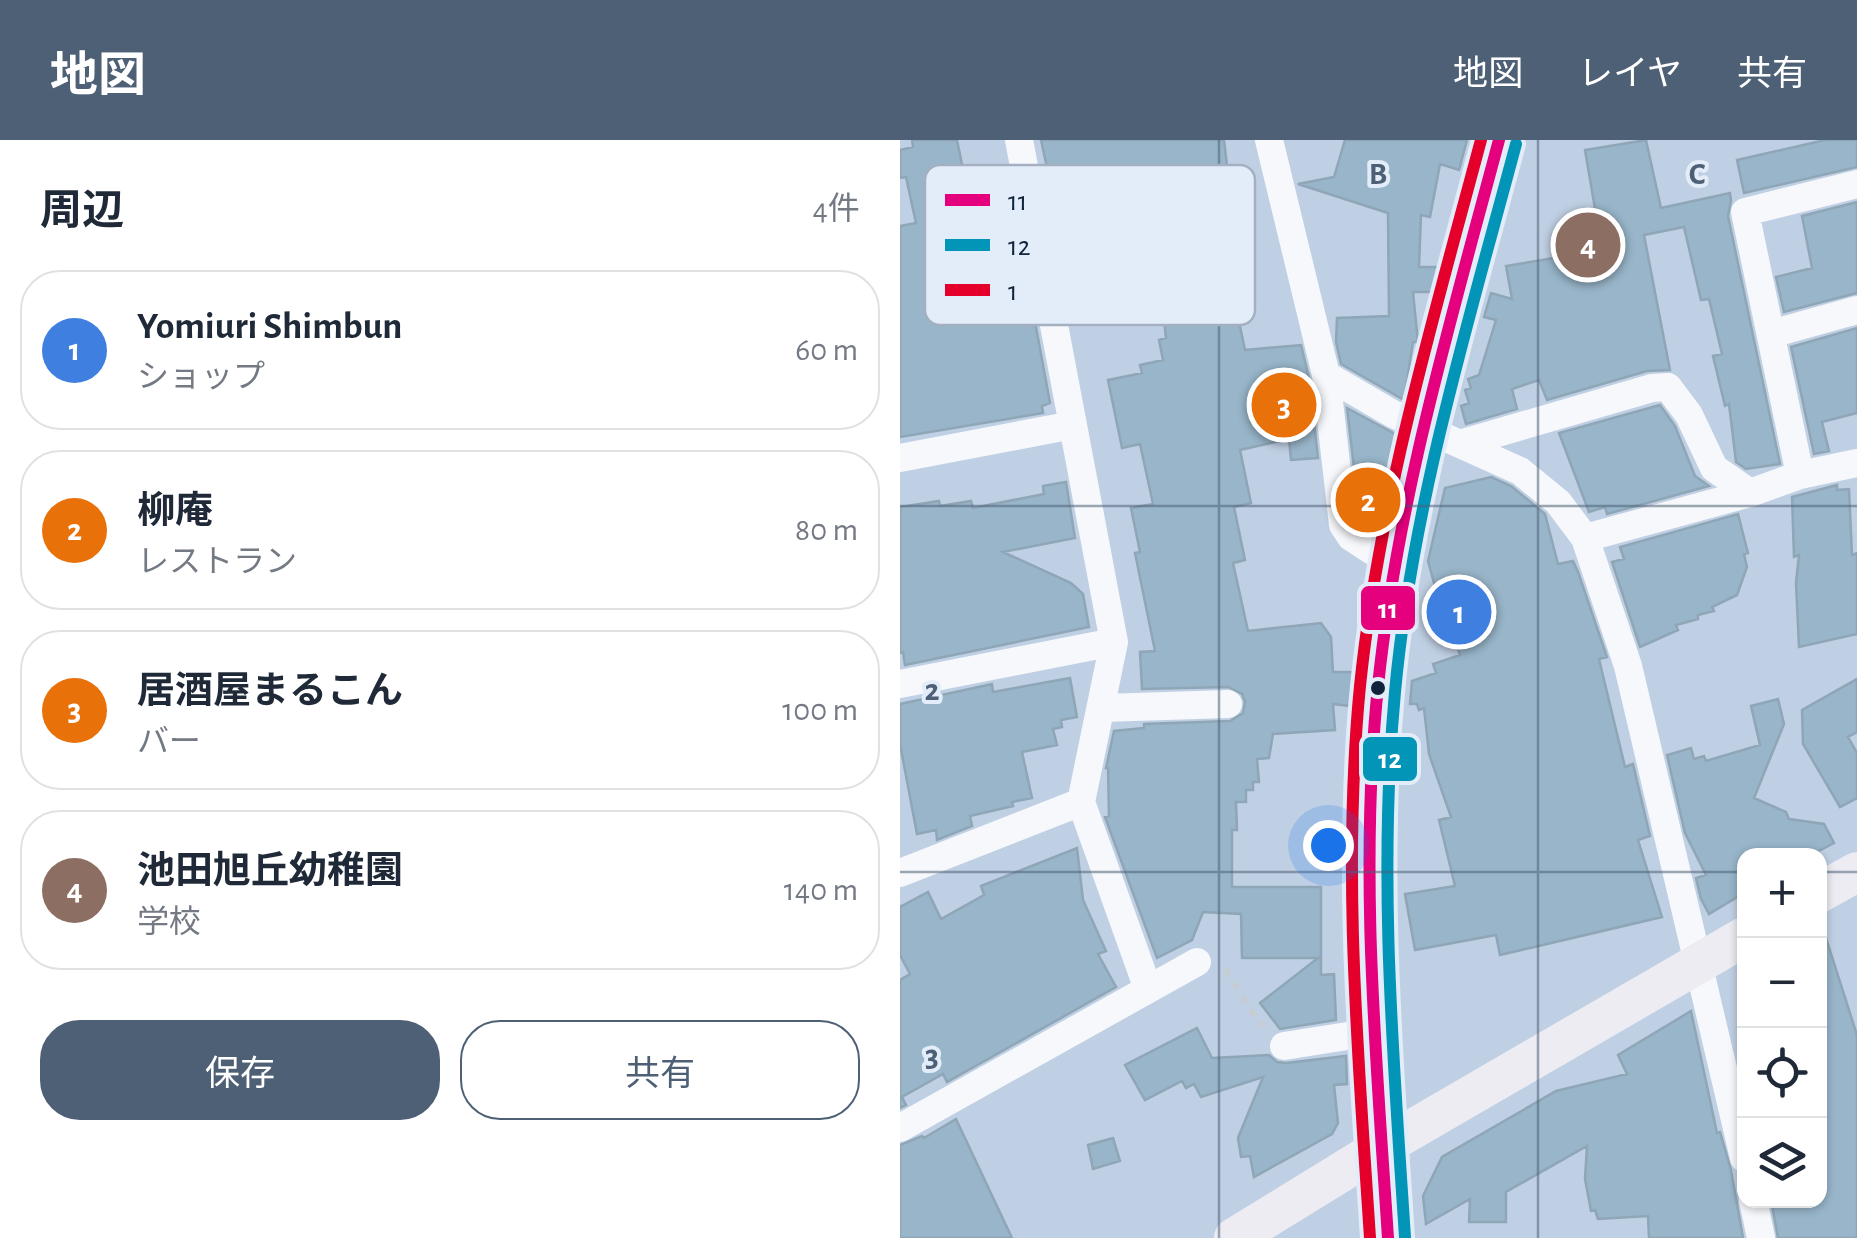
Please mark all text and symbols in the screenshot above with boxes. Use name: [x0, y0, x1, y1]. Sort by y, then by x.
text: 地図: [50, 53, 146, 101]
text: 地図: [1453, 57, 1523, 92]
text: レイヤ: [1578, 57, 1682, 92]
text: 共有: [1737, 57, 1807, 92]
text: B: [1369, 158, 1387, 190]
text: C: [1689, 158, 1706, 190]
legend: [925, 165, 1255, 325]
text: 11: [1008, 188, 1027, 216]
text: 周辺: [40, 190, 124, 232]
text: 4件: [813, 193, 860, 225]
pin: 4: [1556, 208, 1620, 282]
text: 12: [1008, 233, 1030, 261]
text: 1: [1008, 278, 1018, 306]
text: Yomiuri Shimbun: [137, 308, 402, 346]
text: 1: [69, 334, 80, 366]
text: 60 m: [795, 334, 858, 366]
text: ショップ: [137, 361, 265, 393]
pin: 3: [1252, 368, 1316, 442]
pin: 2: [1336, 462, 1400, 538]
text: 柳庵: [137, 493, 213, 531]
text: 2: [67, 514, 82, 546]
text: 80 m: [795, 514, 858, 546]
text: レストラン: [137, 546, 297, 578]
pin: 1: [1426, 574, 1492, 650]
line badge: 11: [1359, 584, 1417, 632]
text: 11: [1378, 596, 1398, 624]
text: 居酒屋まるこん: [137, 673, 403, 711]
text: 2: [924, 674, 940, 706]
unlabelled marker: [1368, 678, 1388, 698]
text: 3: [68, 694, 81, 726]
text: 100 m: [782, 694, 858, 726]
text: バー: [137, 726, 201, 758]
line badge: 12: [1361, 735, 1419, 783]
text: 12: [1378, 746, 1402, 774]
your location: [1303, 820, 1354, 871]
map controls: [1737, 848, 1827, 1208]
button: +: [1737, 848, 1827, 938]
text: 池田旭丘幼稚園: [137, 853, 403, 891]
text: 4: [66, 874, 83, 906]
text: 140 m: [784, 874, 858, 906]
text: 学校: [137, 906, 201, 938]
button: −: [1737, 938, 1827, 1028]
button: 保存: [40, 1020, 440, 1120]
button: 共有: [460, 1020, 860, 1120]
button: locate: [1737, 1028, 1827, 1118]
text: 3: [925, 1040, 939, 1072]
button: layers: [1737, 1118, 1827, 1208]

